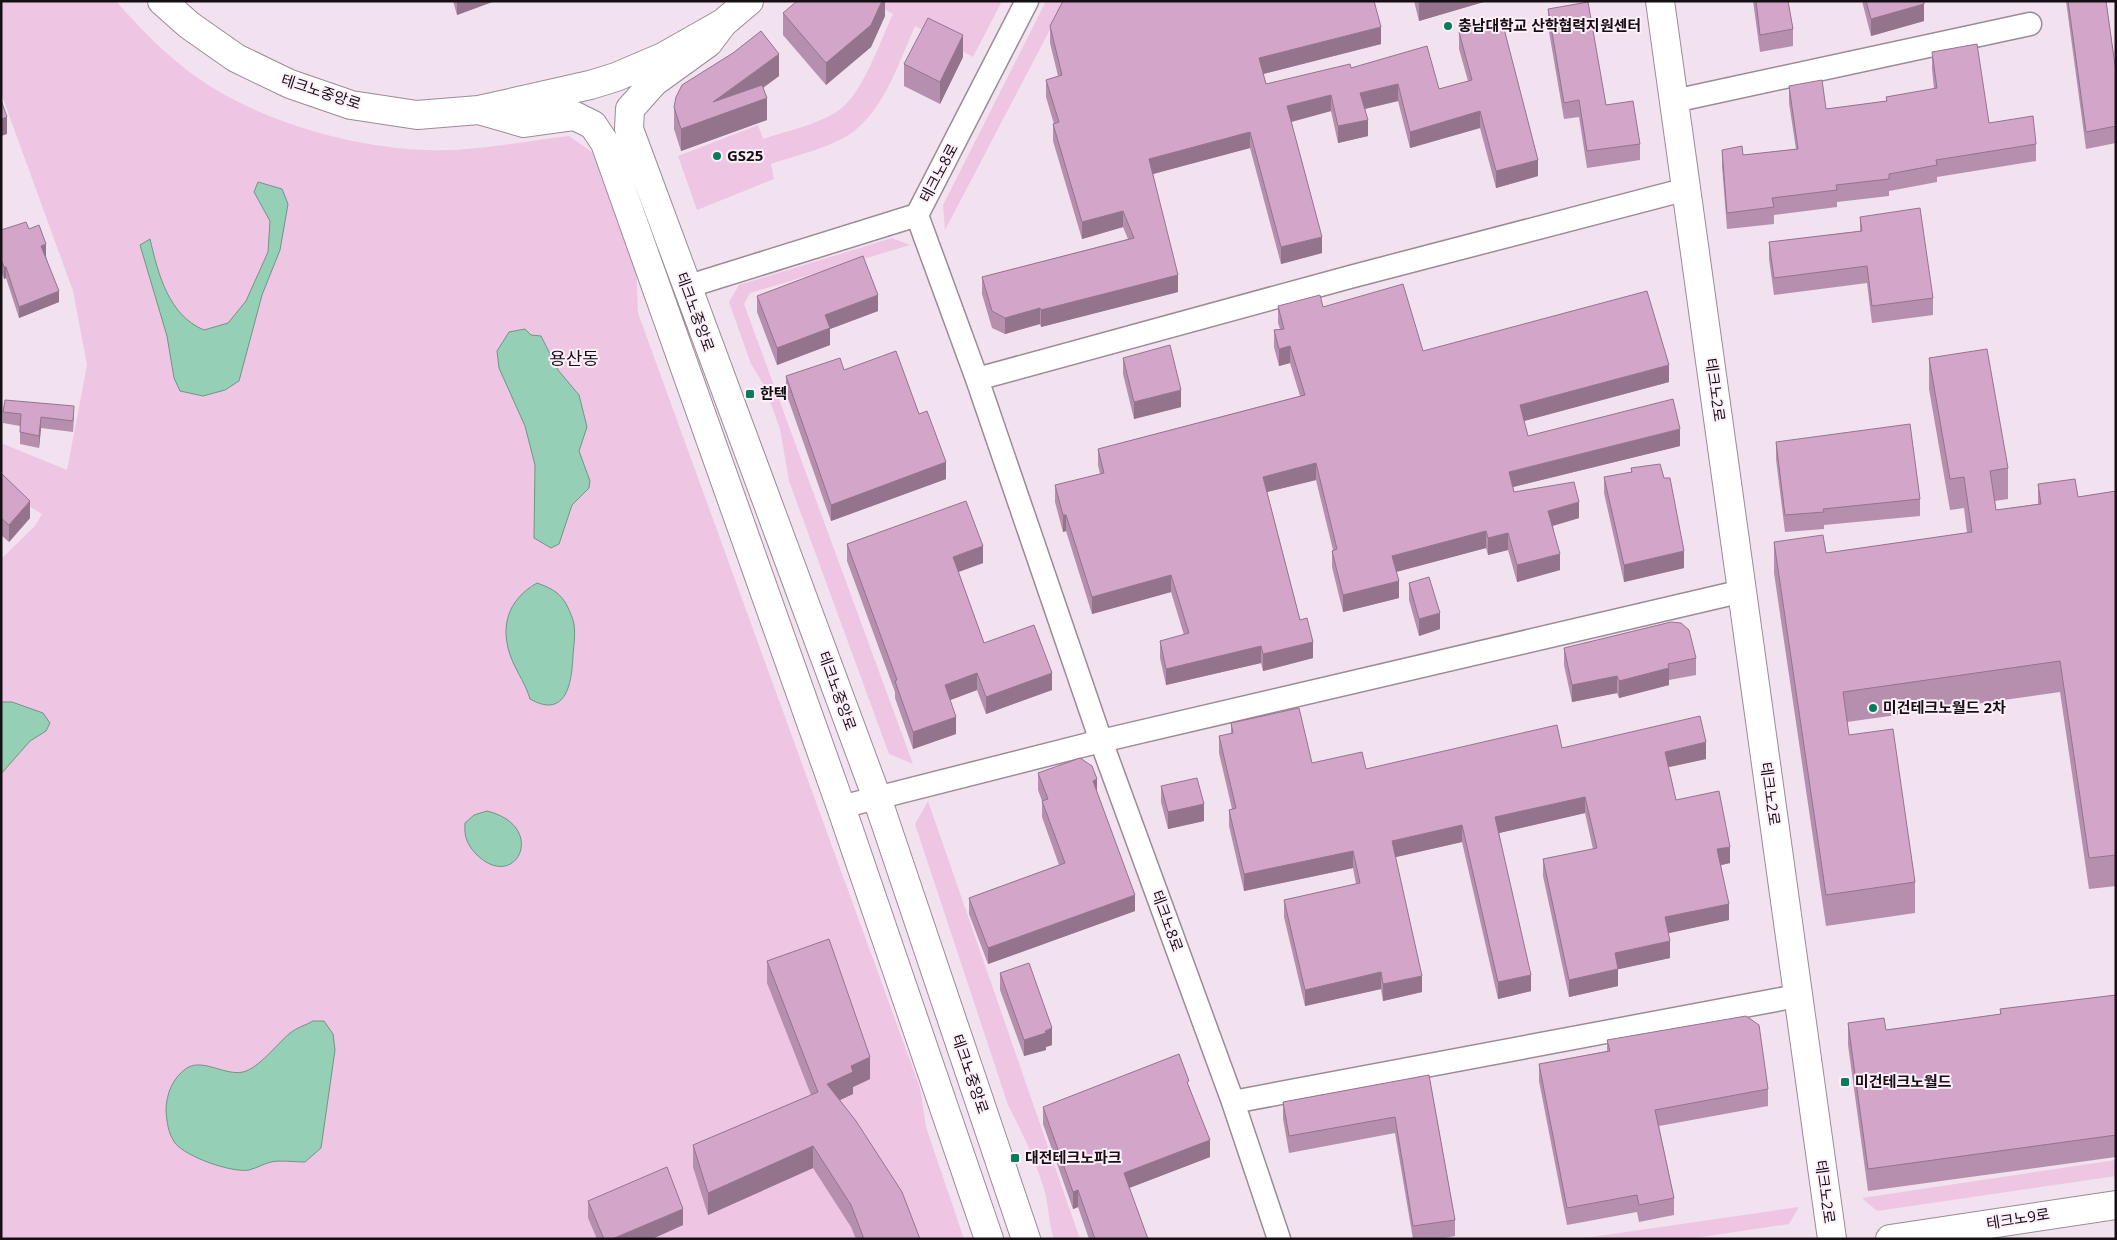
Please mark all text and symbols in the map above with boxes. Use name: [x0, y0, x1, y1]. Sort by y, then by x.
place label: 충남대학교 산학협력지원센터: [1458, 15, 1641, 35]
marker: 충남대학교 산학협력지원센터: [1442, 20, 1454, 32]
street label: 테크노중앙로: [279, 69, 364, 113]
street label: 테크노8로: [914, 140, 962, 205]
place label: GS25: [727, 145, 763, 165]
marker: GS25: [711, 150, 723, 162]
street label: 테크노중앙로: [672, 269, 719, 354]
district label: 용산동: [549, 346, 599, 370]
street label: 테크노2로: [1702, 357, 1730, 423]
place label: 한텍: [760, 383, 788, 403]
marker: 한텍: [744, 388, 756, 400]
street label: 테크노중앙로: [814, 648, 861, 733]
place label: 미건테크노월드 2차: [1883, 697, 2006, 717]
marker: 미건테크노월드 2차: [1867, 702, 1879, 714]
street label: 테크노2로: [1757, 761, 1785, 827]
street label: 테크노8로: [1148, 887, 1188, 954]
street label: 테크노중앙로: [948, 1031, 994, 1116]
place label: 미건테크노월드: [1855, 1071, 1952, 1091]
marker: 미건테크노월드: [1839, 1076, 1851, 1088]
place label: 대전테크노파크: [1025, 1147, 1122, 1167]
marker: 대전테크노파크: [1009, 1152, 1021, 1164]
street label: 테크노2로: [1812, 1159, 1840, 1225]
street label: 테크노9로: [1985, 1203, 2051, 1233]

